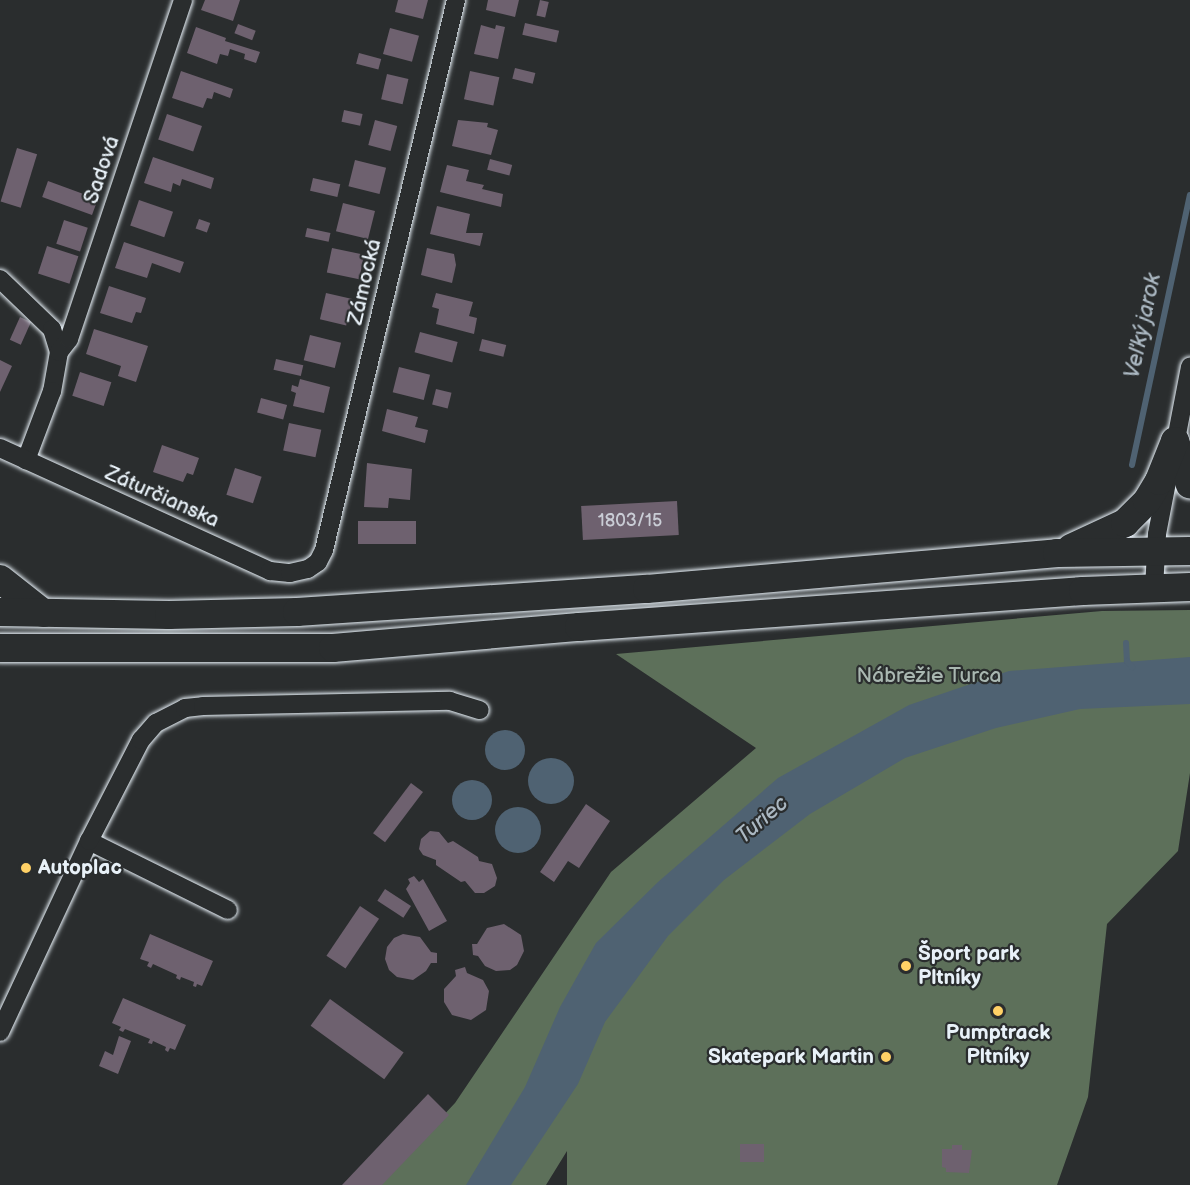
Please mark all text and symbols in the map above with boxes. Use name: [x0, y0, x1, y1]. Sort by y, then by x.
street label: Sadová: [79, 133, 125, 207]
street label: Zámocká: [343, 237, 387, 327]
water label: Veľký jarok: [1119, 270, 1167, 382]
street label: Záturčianska: [101, 461, 223, 533]
house number: 1803/15: [598, 510, 662, 532]
park label: Nábrežie Turca: [856, 663, 1002, 689]
water label: Turiec: [731, 790, 793, 850]
place label: Autoplac: [38, 855, 122, 881]
marker: Autoplac: [19, 861, 33, 875]
place label: Šport park Pltníky: [918, 941, 1020, 991]
marker: Šport park Pltníky: [899, 959, 913, 973]
marker: Pumptrack Pltníky: [991, 1004, 1005, 1018]
place label: Pumptrack Pltníky: [946, 1020, 1050, 1070]
place label: Skatepark Martin: [708, 1044, 874, 1070]
marker: Skatepark Martin: [879, 1050, 893, 1064]

